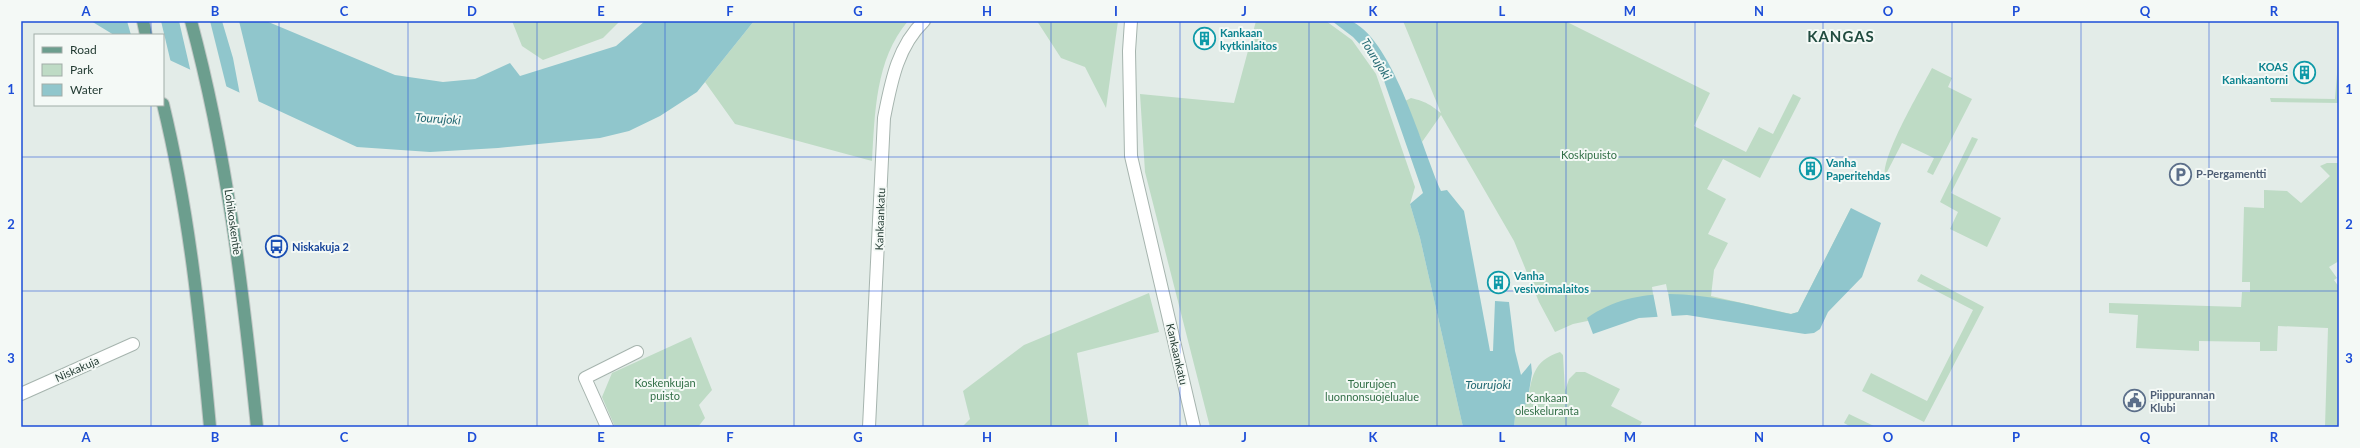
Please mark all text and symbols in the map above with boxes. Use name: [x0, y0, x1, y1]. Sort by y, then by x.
text: A: [80, 3, 91, 19]
text: B: [211, 3, 220, 19]
text: C: [340, 3, 349, 19]
text: D: [467, 3, 477, 19]
text: E: [597, 3, 605, 19]
text: F: [726, 3, 734, 19]
text: G: [853, 3, 863, 19]
text: H: [982, 3, 992, 19]
text: I: [1114, 3, 1118, 19]
text: J: [1241, 3, 1247, 19]
text: K: [1369, 3, 1379, 19]
text: L: [1499, 3, 1506, 19]
text: M: [1624, 3, 1636, 19]
text: N: [1754, 3, 1764, 19]
text: O: [1883, 3, 1894, 19]
text: P: [2012, 3, 2020, 19]
text: Q: [2140, 3, 2151, 19]
text: R: [2270, 3, 2279, 19]
building icon: Kankaan kytkinlaitos: [1192, 26, 1218, 52]
place label: Kankaan kytkinlaitos: [1220, 26, 1277, 52]
district label: KANGAS: [1807, 27, 1875, 45]
legend: [34, 34, 164, 106]
water label: Tourujoki: [1358, 35, 1395, 82]
text: Road: [70, 42, 97, 57]
place label: KOAS Kankaantorni: [2222, 60, 2288, 86]
building icon: KOAS Kankaantorni: [2291, 60, 2317, 86]
text: Park: [70, 62, 94, 77]
text: 1: [7, 81, 15, 97]
text: 1: [2345, 81, 2353, 97]
text: Water: [70, 82, 103, 97]
water label: Tourujoki: [415, 109, 462, 128]
park label: Koskipuisto: [1561, 148, 1617, 161]
building icon: Vanha Paperitehdas: [1798, 156, 1824, 182]
place label: Vanha Paperitehdas: [1825, 156, 1890, 182]
parking icon: P-Pergamentti: [2167, 161, 2193, 187]
place label: P-Pergamentti: [2196, 167, 2267, 180]
street label: Kankaankatu: [872, 187, 887, 250]
street label: Lohikoskentie: [222, 188, 245, 256]
text: 2: [7, 216, 15, 232]
text: 2: [2345, 216, 2353, 232]
bus stop icon: Niskakuja 2: [264, 234, 290, 260]
place label: Niskakuja 2: [292, 240, 349, 253]
building icon: Vanha vesivoimalaitos: [1486, 269, 1512, 295]
place label: Vanha vesivoimalaitos: [1513, 269, 1589, 295]
street label: Kankaankatu: [1164, 322, 1191, 386]
text: 3: [7, 350, 15, 366]
text: 3: [2345, 350, 2353, 366]
street label: Niskakuja: [53, 353, 101, 384]
park label: Koskenkujan puisto: [634, 376, 696, 402]
park label: Tourujoen luonnonsuojelualue: [1325, 377, 1419, 403]
water label: Tourujoki: [1465, 377, 1511, 392]
public building icon: Piippurannan Klubi: [2122, 388, 2148, 414]
place label: Piippurannan Klubi: [2150, 388, 2215, 414]
park label: Kankaan oleskeluranta: [1515, 391, 1579, 417]
text: A: [80, 429, 91, 445]
text: B: [211, 429, 220, 445]
text: C: [340, 429, 349, 445]
text: D: [467, 429, 477, 445]
text: E: [597, 429, 605, 445]
text: F: [726, 429, 734, 445]
text: G: [853, 429, 863, 445]
text: H: [982, 429, 992, 445]
text: I: [1114, 429, 1118, 445]
text: J: [1241, 429, 1247, 445]
text: K: [1369, 429, 1379, 445]
text: L: [1499, 429, 1506, 445]
text: M: [1624, 429, 1636, 445]
text: N: [1754, 429, 1764, 445]
text: O: [1883, 429, 1894, 445]
text: P: [2012, 429, 2020, 445]
text: Q: [2140, 429, 2151, 445]
text: R: [2270, 429, 2279, 445]

